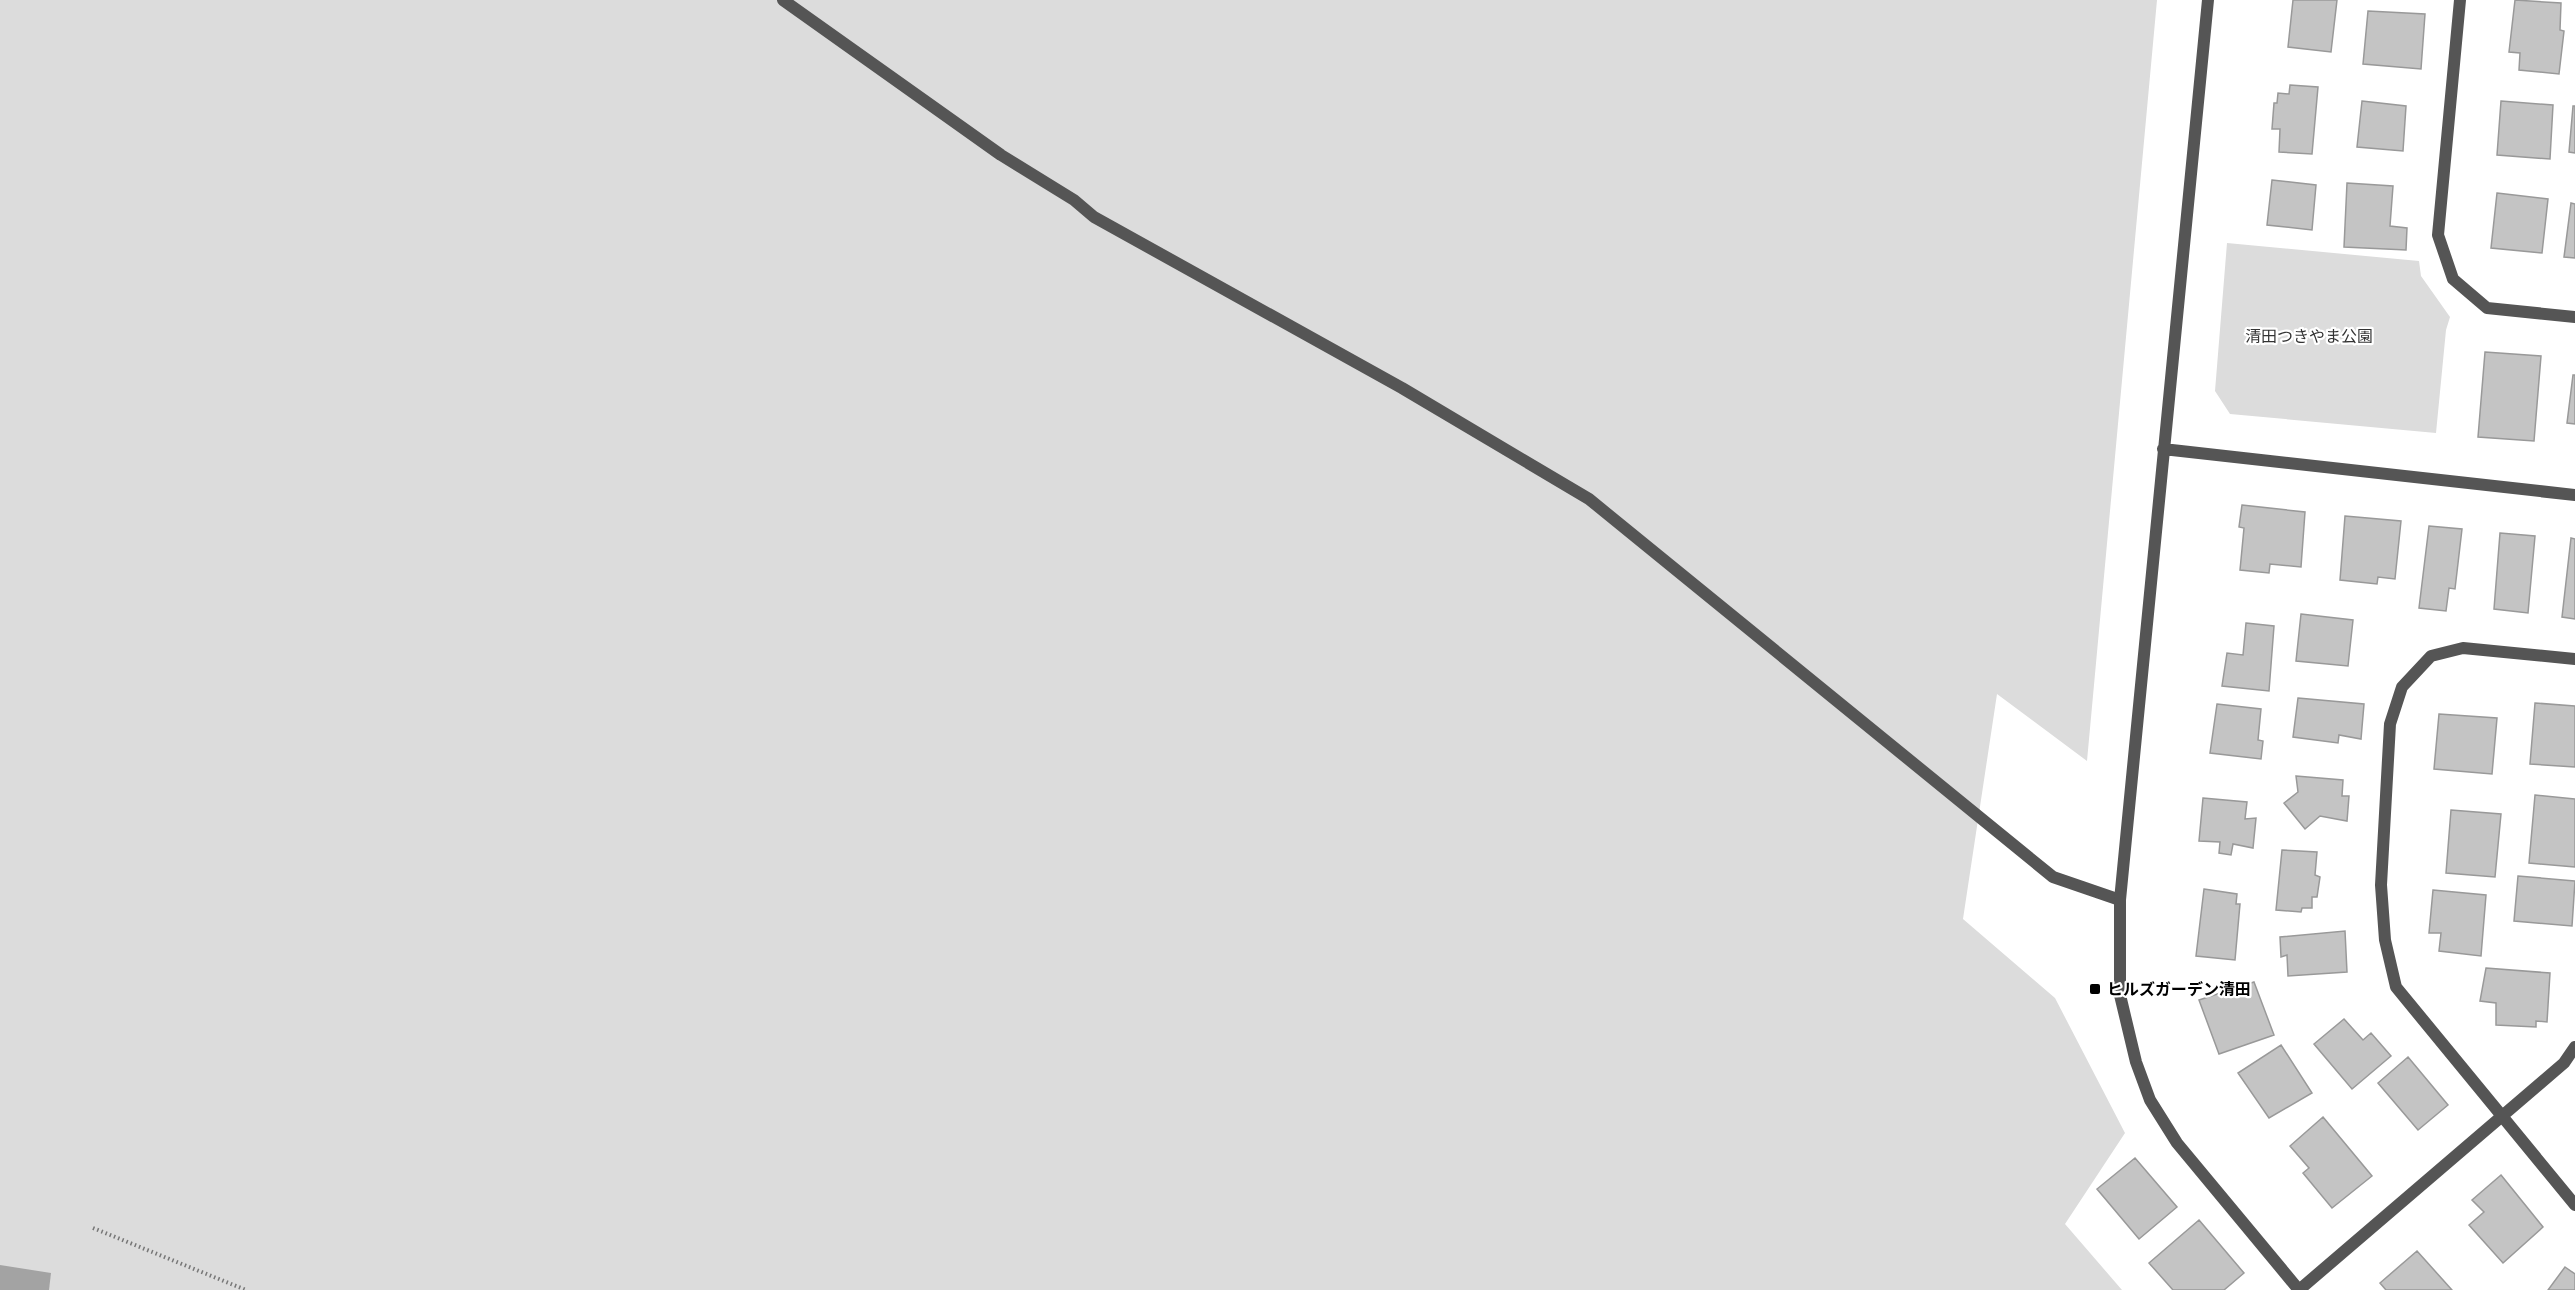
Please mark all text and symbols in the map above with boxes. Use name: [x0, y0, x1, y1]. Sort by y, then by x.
park label: 清田つきやま公園: [2245, 327, 2373, 346]
place label: ヒルズガーデン清田: [2107, 980, 2251, 999]
marker: ヒルズガーデン清田: [2088, 982, 2102, 996]

